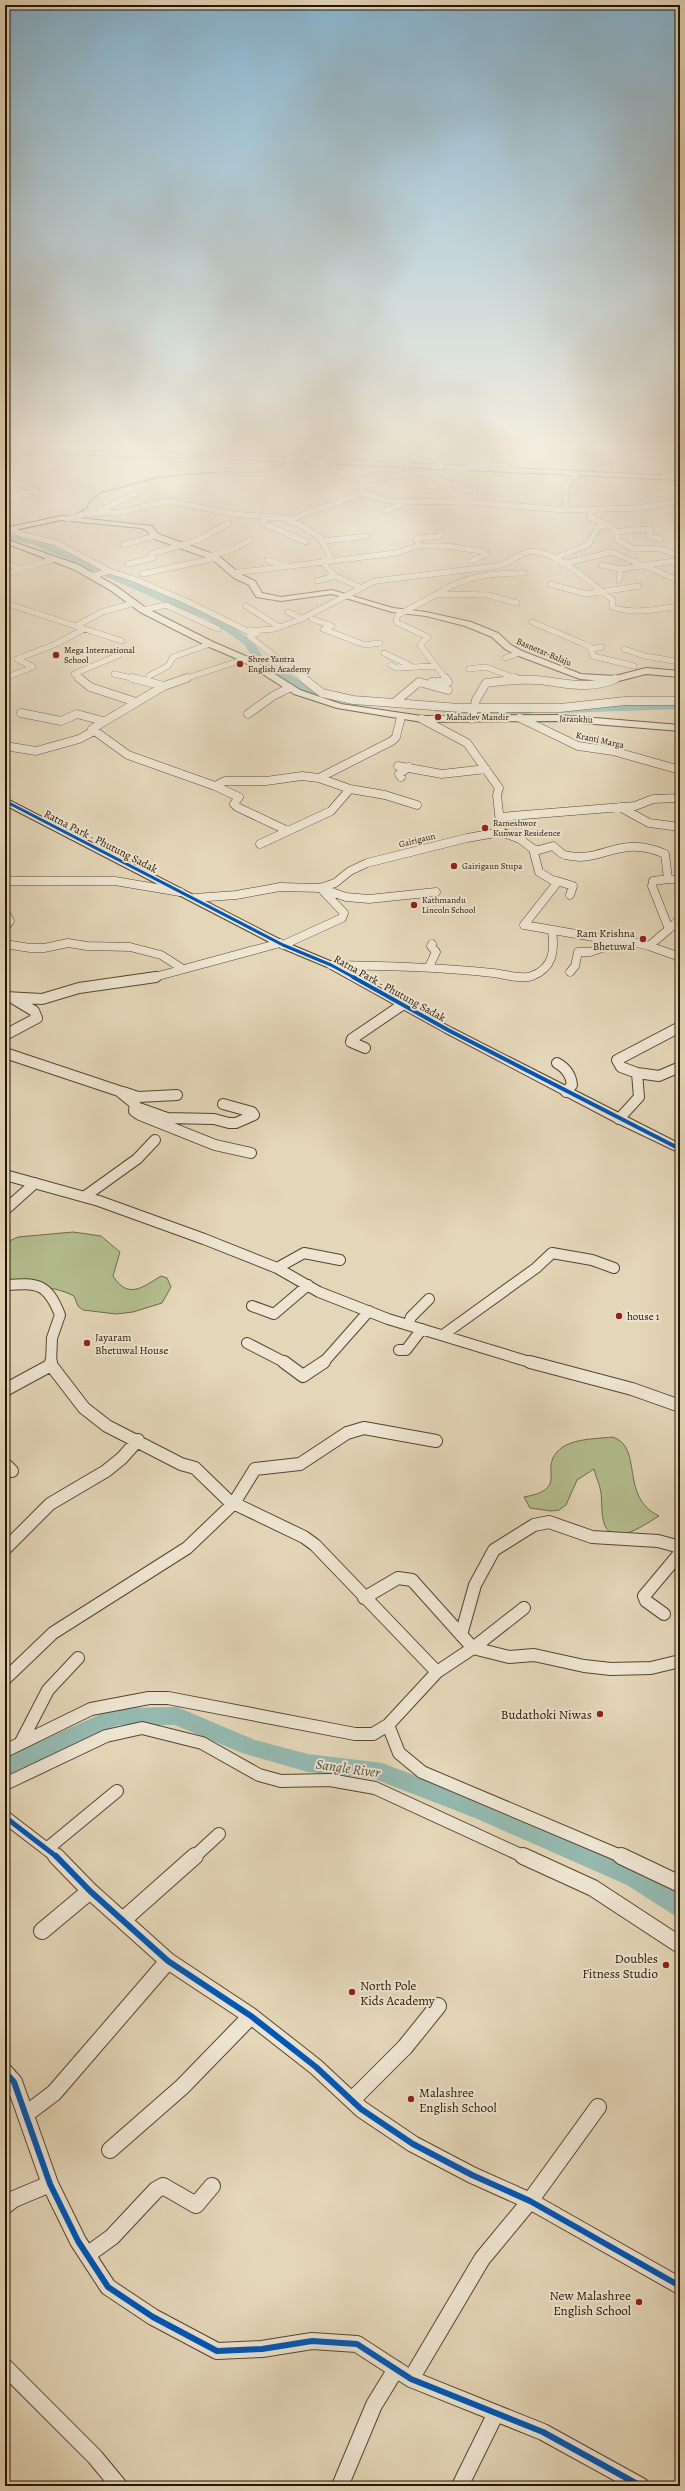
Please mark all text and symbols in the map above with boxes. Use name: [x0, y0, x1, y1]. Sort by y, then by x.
street label: Basnetar-Balaju: [515, 635, 574, 669]
place label: Mega International School: [64, 644, 136, 666]
marker: Mega International School: [51, 650, 61, 660]
place label: Shree Yantra English Academy: [248, 653, 312, 675]
marker: Shree Yantra English Academy: [235, 659, 245, 669]
place label: Mahadev Mandir: [446, 711, 509, 723]
marker: Mahadev Mandir: [433, 712, 443, 722]
street label: Jarankhu: [559, 712, 593, 726]
street label: Kranti Marga: [575, 729, 626, 751]
street label: Ratna Park - Phutung Sadak: [41, 806, 161, 877]
place label: Rameshwor Kunwar Residence: [493, 817, 561, 839]
marker: Rameshwor Kunwar Residence: [480, 823, 490, 833]
street label: Gairigaun: [398, 830, 436, 850]
place label: Gairigaun Stupa: [462, 860, 523, 872]
marker: Gairigaun Stupa: [449, 861, 459, 871]
place label: Kathmandu Lincoln School: [422, 894, 476, 916]
marker: Kathmandu Lincoln School: [409, 900, 419, 910]
place label: Ram Krishna Bhetuwal: [576, 926, 636, 954]
marker: Ram Krishna Bhetuwal: [638, 934, 648, 944]
street label: Ratna Park - Phutung Sadak: [331, 951, 449, 1026]
place label: house 1: [627, 1309, 660, 1324]
marker: house 1: [614, 1311, 624, 1321]
place label: Jayaram Bhetuwal House: [95, 1330, 168, 1358]
marker: Jayaram Bhetuwal House: [82, 1338, 92, 1348]
place label: Budathoki Niwas: [501, 1706, 592, 1723]
marker: Budathoki Niwas: [595, 1709, 605, 1719]
water label: Sangle River: [315, 1755, 382, 1783]
place label: Doubles Fitness Studio: [582, 1950, 658, 1982]
marker: Doubles Fitness Studio: [661, 1960, 671, 1970]
place label: North Pole Kids Academy: [360, 1977, 435, 2009]
marker: North Pole Kids Academy: [347, 1987, 357, 1997]
place label: Malashree English School: [419, 2084, 497, 2116]
marker: Malashree English School: [406, 2094, 416, 2104]
place label: New Malashree English School: [550, 2287, 631, 2319]
marker: New Malashree English School: [634, 2297, 644, 2307]

